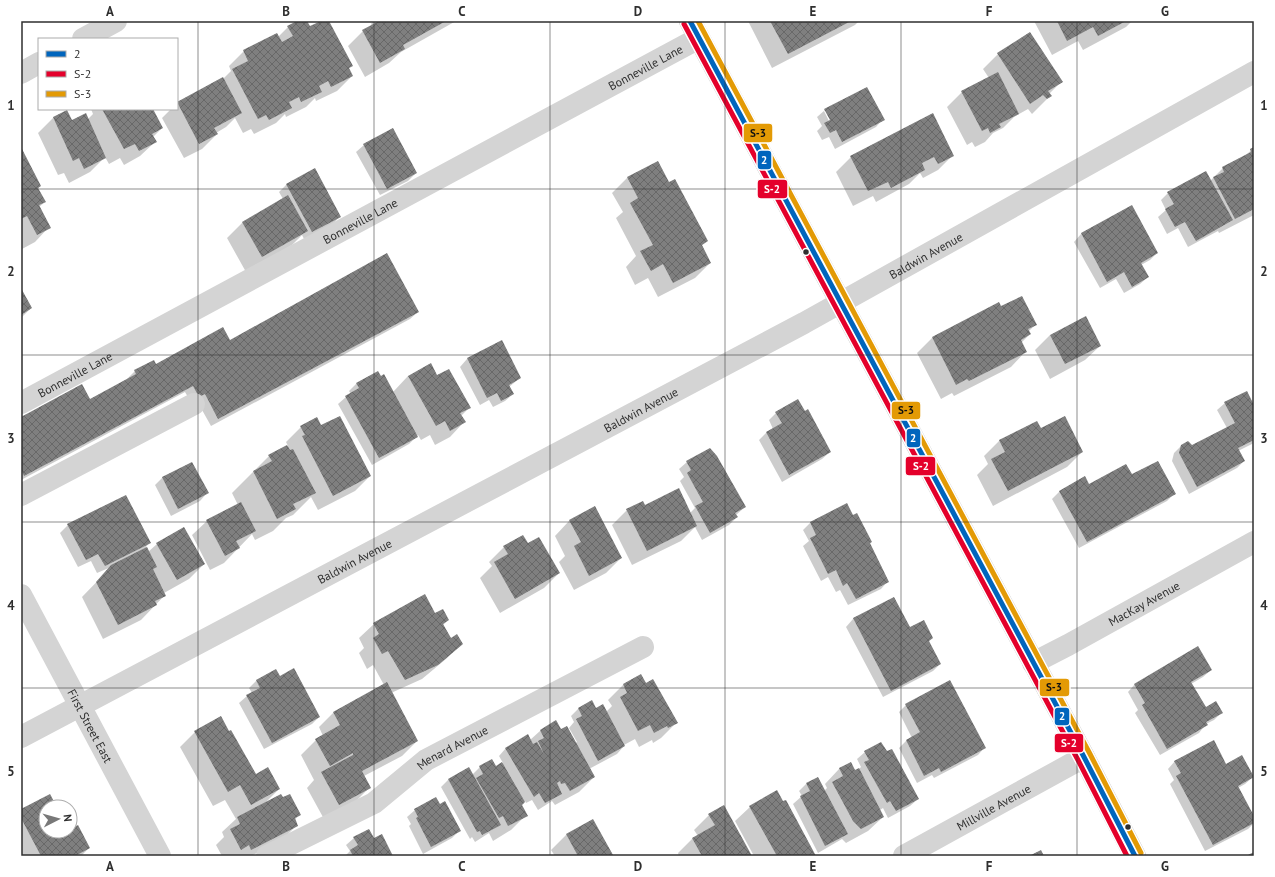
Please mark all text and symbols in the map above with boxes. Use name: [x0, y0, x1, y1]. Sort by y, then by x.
text: A: [106, 3, 114, 20]
text: B: [282, 3, 290, 20]
text: C: [458, 3, 466, 20]
text: D: [634, 3, 642, 20]
text: E: [810, 3, 817, 20]
text: F: [986, 3, 993, 20]
text: G: [1161, 3, 1169, 20]
legend: [38, 38, 178, 110]
street label: Bonneville Lane: [605, 41, 685, 93]
text: 2: [74, 46, 81, 61]
text: S-2: [74, 66, 91, 81]
text: S-3: [74, 86, 91, 101]
text: 1: [7, 97, 15, 114]
text: 1: [1260, 97, 1268, 114]
line badge: S-3: [743, 123, 773, 143]
text: S-3: [750, 126, 766, 140]
line badge: 2: [757, 150, 772, 170]
text: 2: [761, 153, 767, 167]
line badge: S-2: [757, 179, 788, 199]
text: S-2: [764, 182, 780, 196]
street label: Bonneville Lane: [320, 194, 400, 247]
street label: Baldwin Avenue: [886, 229, 965, 282]
unlabelled marker: [801, 247, 811, 257]
text: 2: [7, 263, 15, 280]
text: 2: [1260, 263, 1268, 280]
street label: Bonneville Lane: [35, 348, 115, 400]
street label: Baldwin Avenue: [601, 384, 680, 435]
line badge: S-3: [891, 401, 921, 420]
text: S-3: [898, 403, 914, 417]
line badge: 2: [906, 428, 921, 448]
text: 3: [7, 430, 15, 447]
text: 3: [1260, 430, 1268, 447]
text: 2: [910, 431, 916, 445]
line badge: S-2: [905, 456, 936, 476]
text: S-2: [913, 459, 929, 473]
street label: Baldwin Avenue: [315, 535, 394, 587]
street label: MacKay Avenue: [1105, 577, 1182, 629]
text: 4: [7, 597, 15, 614]
text: 4: [1260, 597, 1268, 614]
line badge: S-3: [1039, 678, 1070, 697]
text: S-3: [1046, 680, 1062, 694]
street label: First Street East: [65, 686, 116, 765]
line badge: 2: [1054, 707, 1070, 726]
text: 2: [1059, 709, 1065, 723]
street label: Menard Avenue: [413, 722, 490, 772]
line badge: S-2: [1054, 733, 1084, 753]
text: S-2: [1061, 736, 1077, 750]
text: 5: [7, 763, 15, 780]
text: 5: [1260, 763, 1268, 780]
street label: Millville Avenue: [954, 780, 1033, 833]
north arrow: [38, 799, 78, 839]
text: N: [61, 814, 75, 822]
unlabelled marker: [1123, 822, 1133, 832]
text: A: [106, 858, 114, 875]
text: B: [282, 858, 290, 875]
text: C: [458, 858, 466, 875]
text: D: [634, 858, 642, 875]
text: E: [810, 858, 817, 875]
text: F: [986, 858, 993, 875]
text: G: [1161, 858, 1169, 875]

